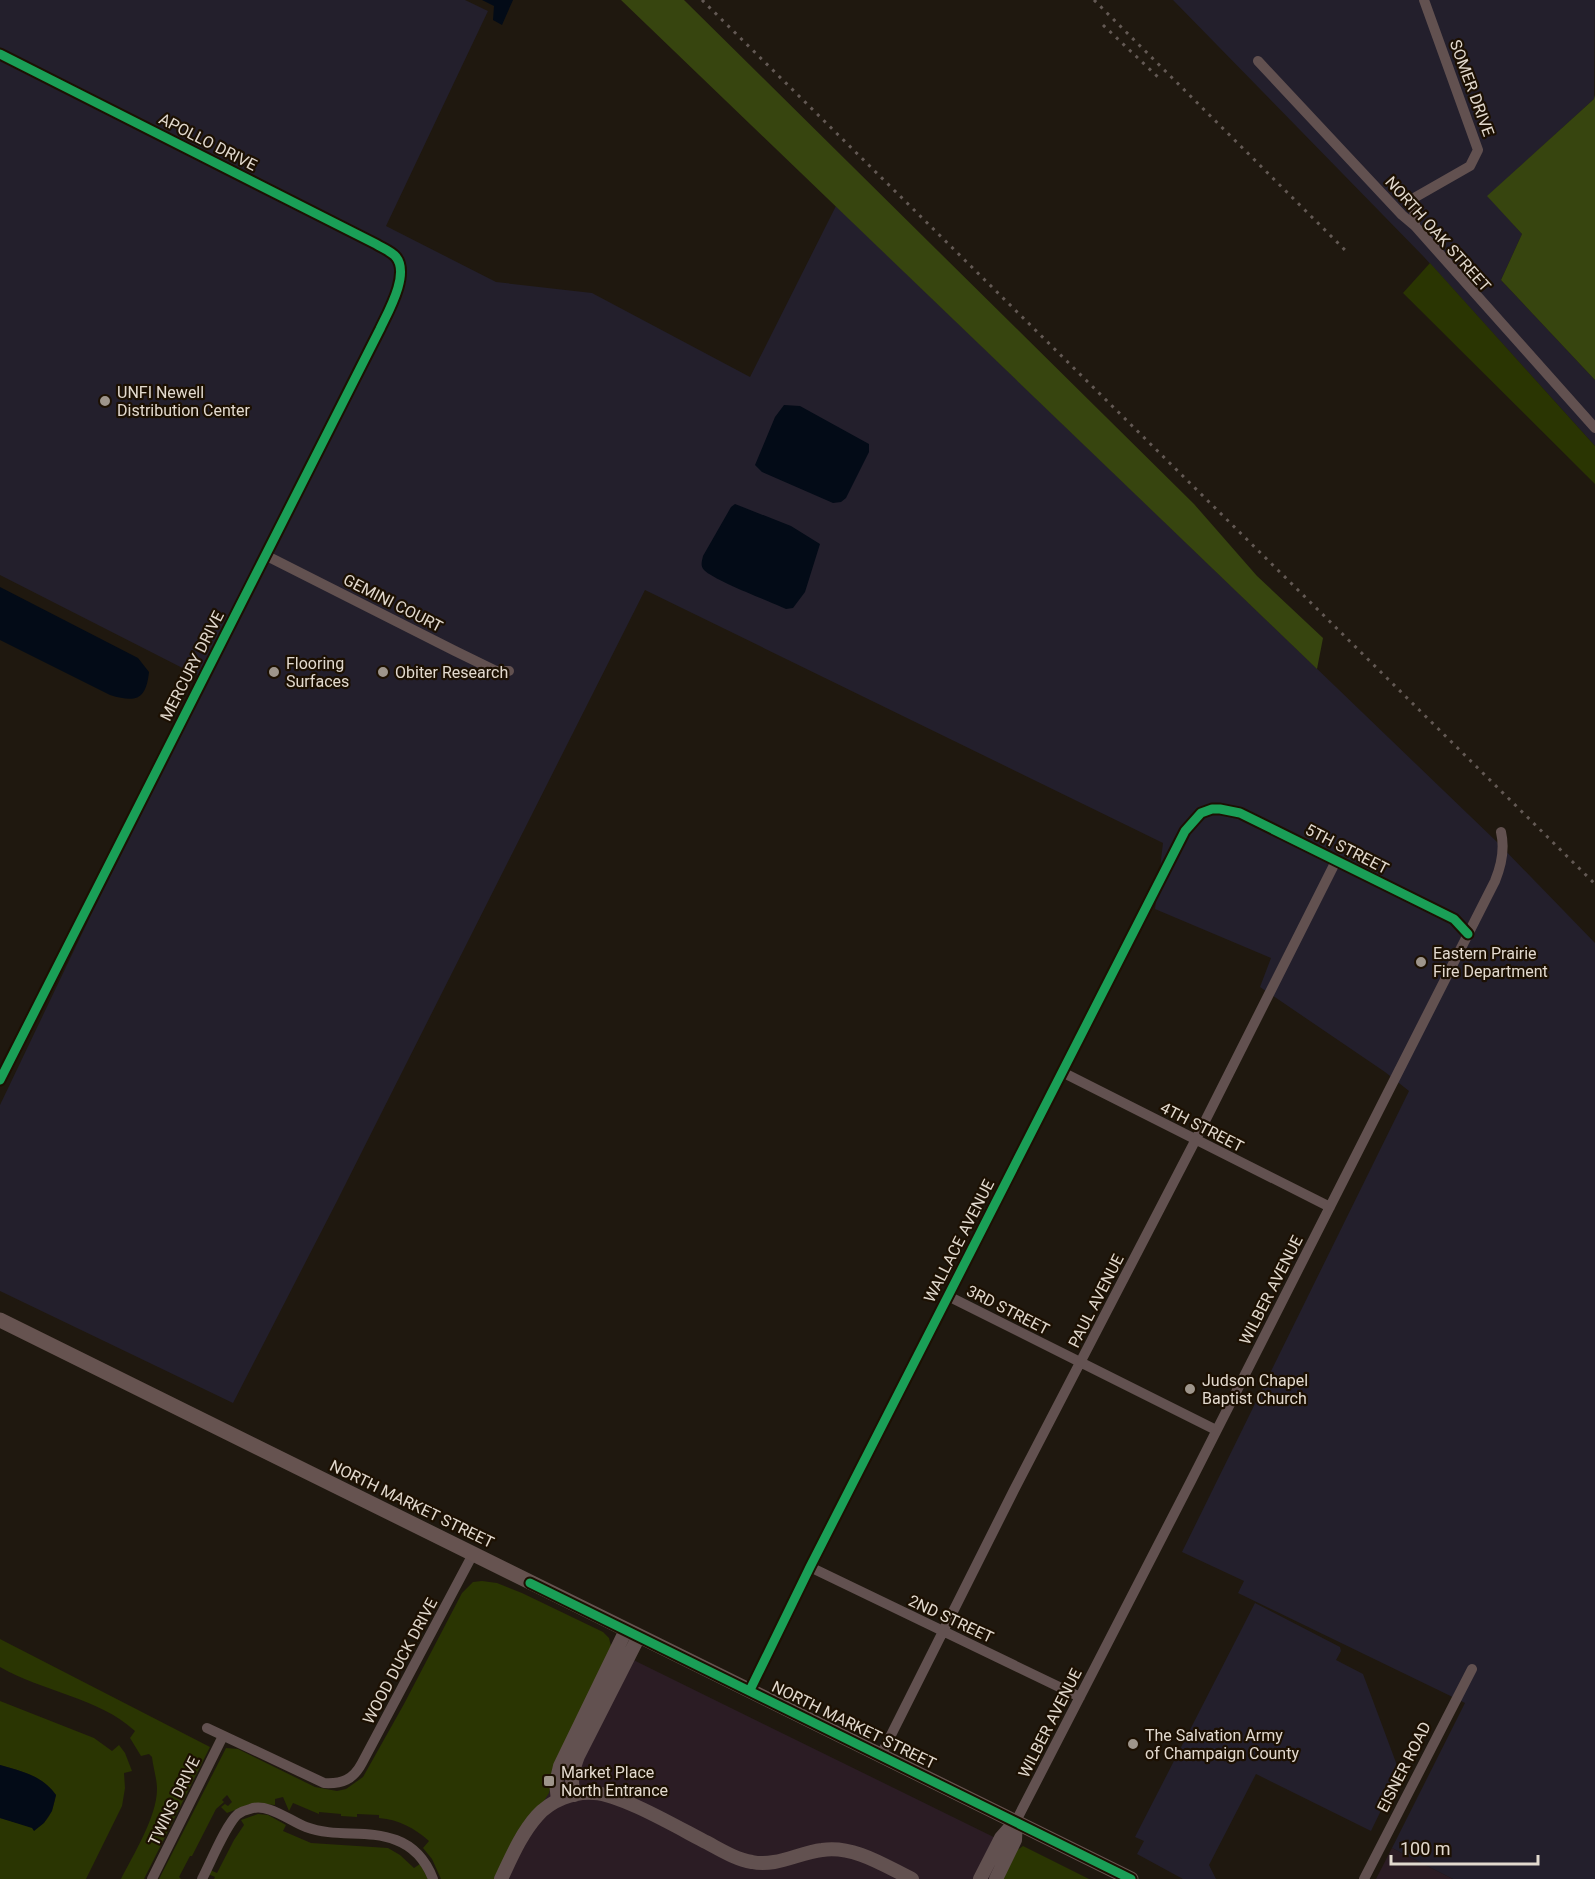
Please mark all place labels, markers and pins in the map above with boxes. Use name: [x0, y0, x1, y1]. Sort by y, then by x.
place label: UNFI Newell Distribution Center: [117, 383, 251, 420]
marker: UNFI Newell Distribution Center: [98, 394, 112, 408]
place label: Flooring Surfaces: [286, 654, 349, 691]
place label: Obiter Research: [395, 663, 508, 682]
marker: Flooring Surfaces: [267, 665, 281, 679]
marker: Obiter Research: [376, 665, 390, 679]
place label: Eastern Prairie Fire Department: [1433, 944, 1548, 981]
marker: Eastern Prairie Fire Department: [1414, 955, 1428, 969]
place label: Judson Chapel Baptist Church: [1202, 1371, 1308, 1408]
marker: Judson Chapel Baptist Church: [1183, 1382, 1197, 1396]
place label: The Salvation Army of Champaign County: [1145, 1726, 1299, 1763]
marker: The Salvation Army of Champaign County: [1126, 1737, 1140, 1751]
place label: Market Place North Entrance: [561, 1763, 668, 1800]
marker: Market Place North Entrance: [542, 1774, 556, 1788]

